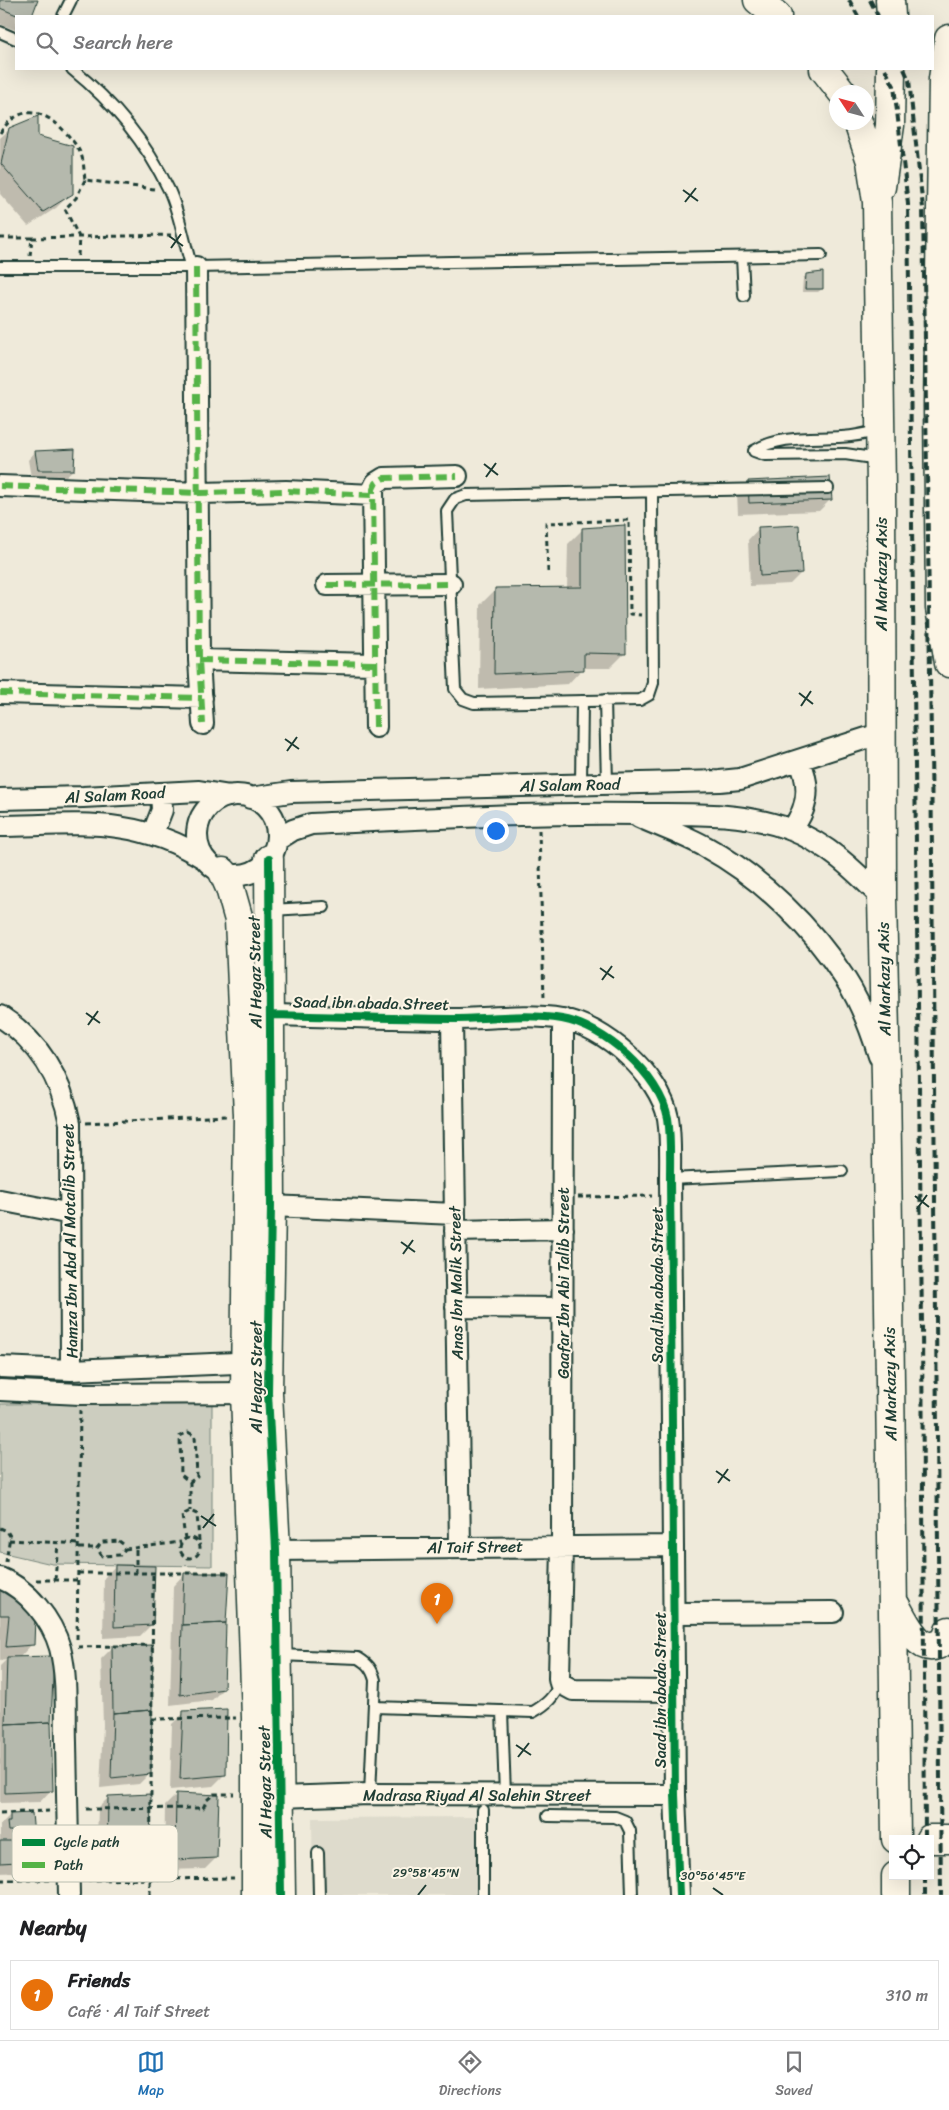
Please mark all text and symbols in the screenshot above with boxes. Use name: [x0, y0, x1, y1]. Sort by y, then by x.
search box: [15, 15, 934, 70]
text: Search here: [73, 26, 173, 59]
icon: search: [33, 29, 61, 57]
north arrow: [829, 85, 874, 130]
street label: Al Markazy Axis: [867, 516, 896, 632]
street label: Al Salam Road: [519, 770, 622, 800]
street label: Al Salam Road: [63, 778, 167, 812]
your location: [483, 818, 509, 844]
street label: Al Hegaz Street: [240, 915, 270, 1030]
street label: Al Markazy Axis: [868, 921, 900, 1037]
street label: Saad ibn abada Street: [293, 987, 449, 1019]
street label: Hamza Ibn Abd Al Motalib Street: [53, 1123, 87, 1359]
street label: Gaafar Ibn Abi Talib Street: [549, 1187, 578, 1379]
street label: Anas Ibn Malik Street: [440, 1205, 472, 1361]
street label: Saad ibn abada Street: [643, 1207, 672, 1363]
street label: Al Hegaz Street: [242, 1320, 271, 1434]
street label: Al Markazy Axis: [874, 1326, 906, 1442]
street label: Al Taif Street: [426, 1532, 523, 1562]
pin: 1: [421, 1583, 453, 1624]
street label: Saad ibn abada Street: [646, 1612, 675, 1768]
street label: Al Hegaz Street: [250, 1725, 280, 1840]
street label: Madrasa Riyad Al Salehin Street: [363, 1781, 592, 1810]
legend: [12, 1825, 178, 1882]
text: Cycle path: [54, 1830, 120, 1855]
map controls: [889, 1835, 934, 1880]
button: locate: [889, 1835, 934, 1880]
text: Path: [54, 1853, 83, 1878]
text: 29°58'45"N: [393, 1862, 460, 1884]
text: 30°56'45"E: [681, 1865, 747, 1887]
text: Nearby: [20, 1909, 86, 1947]
text: Friends: [68, 1964, 130, 1997]
text: 1: [34, 1981, 40, 2010]
text: 310 m: [886, 1981, 928, 2010]
text: Café · Al Taif Street: [68, 1997, 210, 2026]
tab: Map: [137, 2048, 165, 2103]
tab: Directions: [439, 2048, 501, 2103]
tab: Saved: [775, 2048, 812, 2103]

